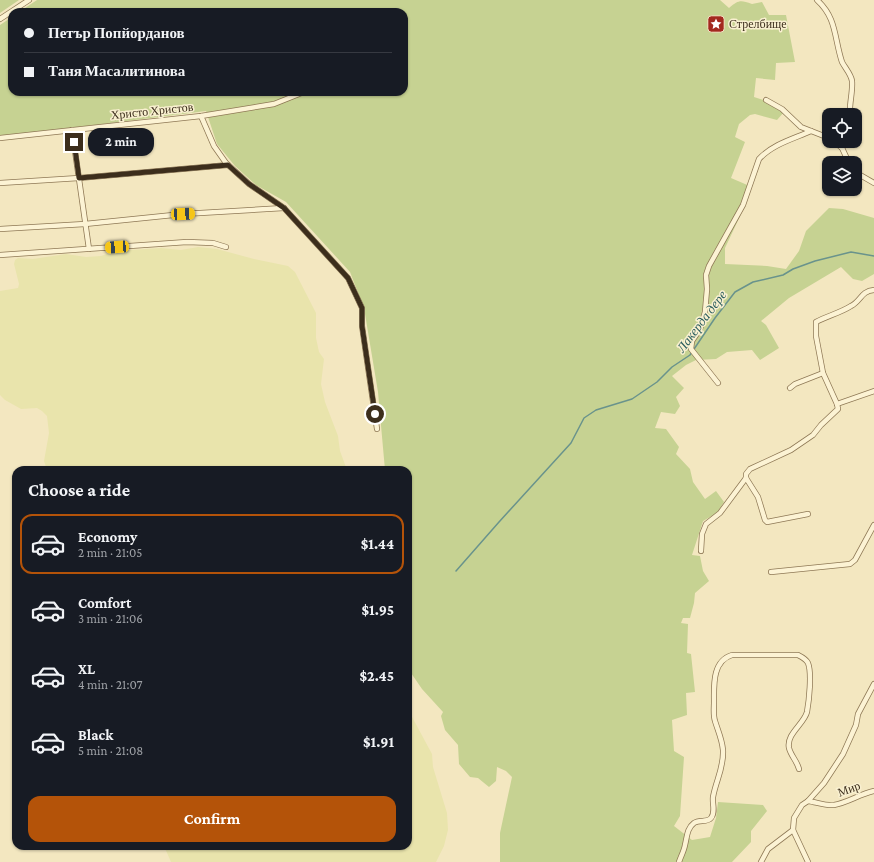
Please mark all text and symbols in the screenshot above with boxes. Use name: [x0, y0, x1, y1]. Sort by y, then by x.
place icon: Стрелбище: [706, 14, 726, 34]
place label: Стрелбище: [729, 17, 787, 31]
text: Петър Попйорданов: [48, 25, 185, 41]
text: Таня Масалитинова: [48, 63, 185, 79]
street label: Христо Христов: [110, 100, 194, 122]
map controls: [822, 108, 862, 196]
button: locate: [822, 108, 862, 148]
callout: 2 min: [88, 128, 154, 156]
route end: [65, 133, 83, 151]
text: 2 min: [105, 134, 137, 149]
button: layers: [822, 156, 862, 196]
car: [171, 207, 195, 221]
car: [105, 240, 129, 254]
water label: Лакерда дере: [673, 287, 730, 356]
route start: [366, 405, 384, 423]
text: Choose a ride: [28, 480, 130, 500]
icon: car: [30, 526, 66, 562]
text: Economy: [78, 529, 137, 545]
text: $1.44: [361, 536, 394, 552]
text: 2 min · 21:05: [78, 545, 142, 560]
icon: car: [30, 592, 66, 628]
text: Comfort: [78, 595, 132, 611]
text: $1.95: [362, 602, 394, 618]
text: 3 min · 21:06: [78, 611, 143, 626]
icon: car: [30, 658, 66, 694]
text: XL: [78, 661, 95, 677]
text: $2.45: [360, 668, 394, 684]
text: 4 min · 21:07: [78, 677, 142, 692]
icon: car: [30, 724, 66, 760]
text: Black: [78, 727, 113, 743]
text: $1.91: [363, 734, 394, 750]
text: 5 min · 21:08: [78, 743, 143, 758]
street label: Мир: [836, 778, 862, 800]
button: Confirm: [28, 796, 396, 842]

